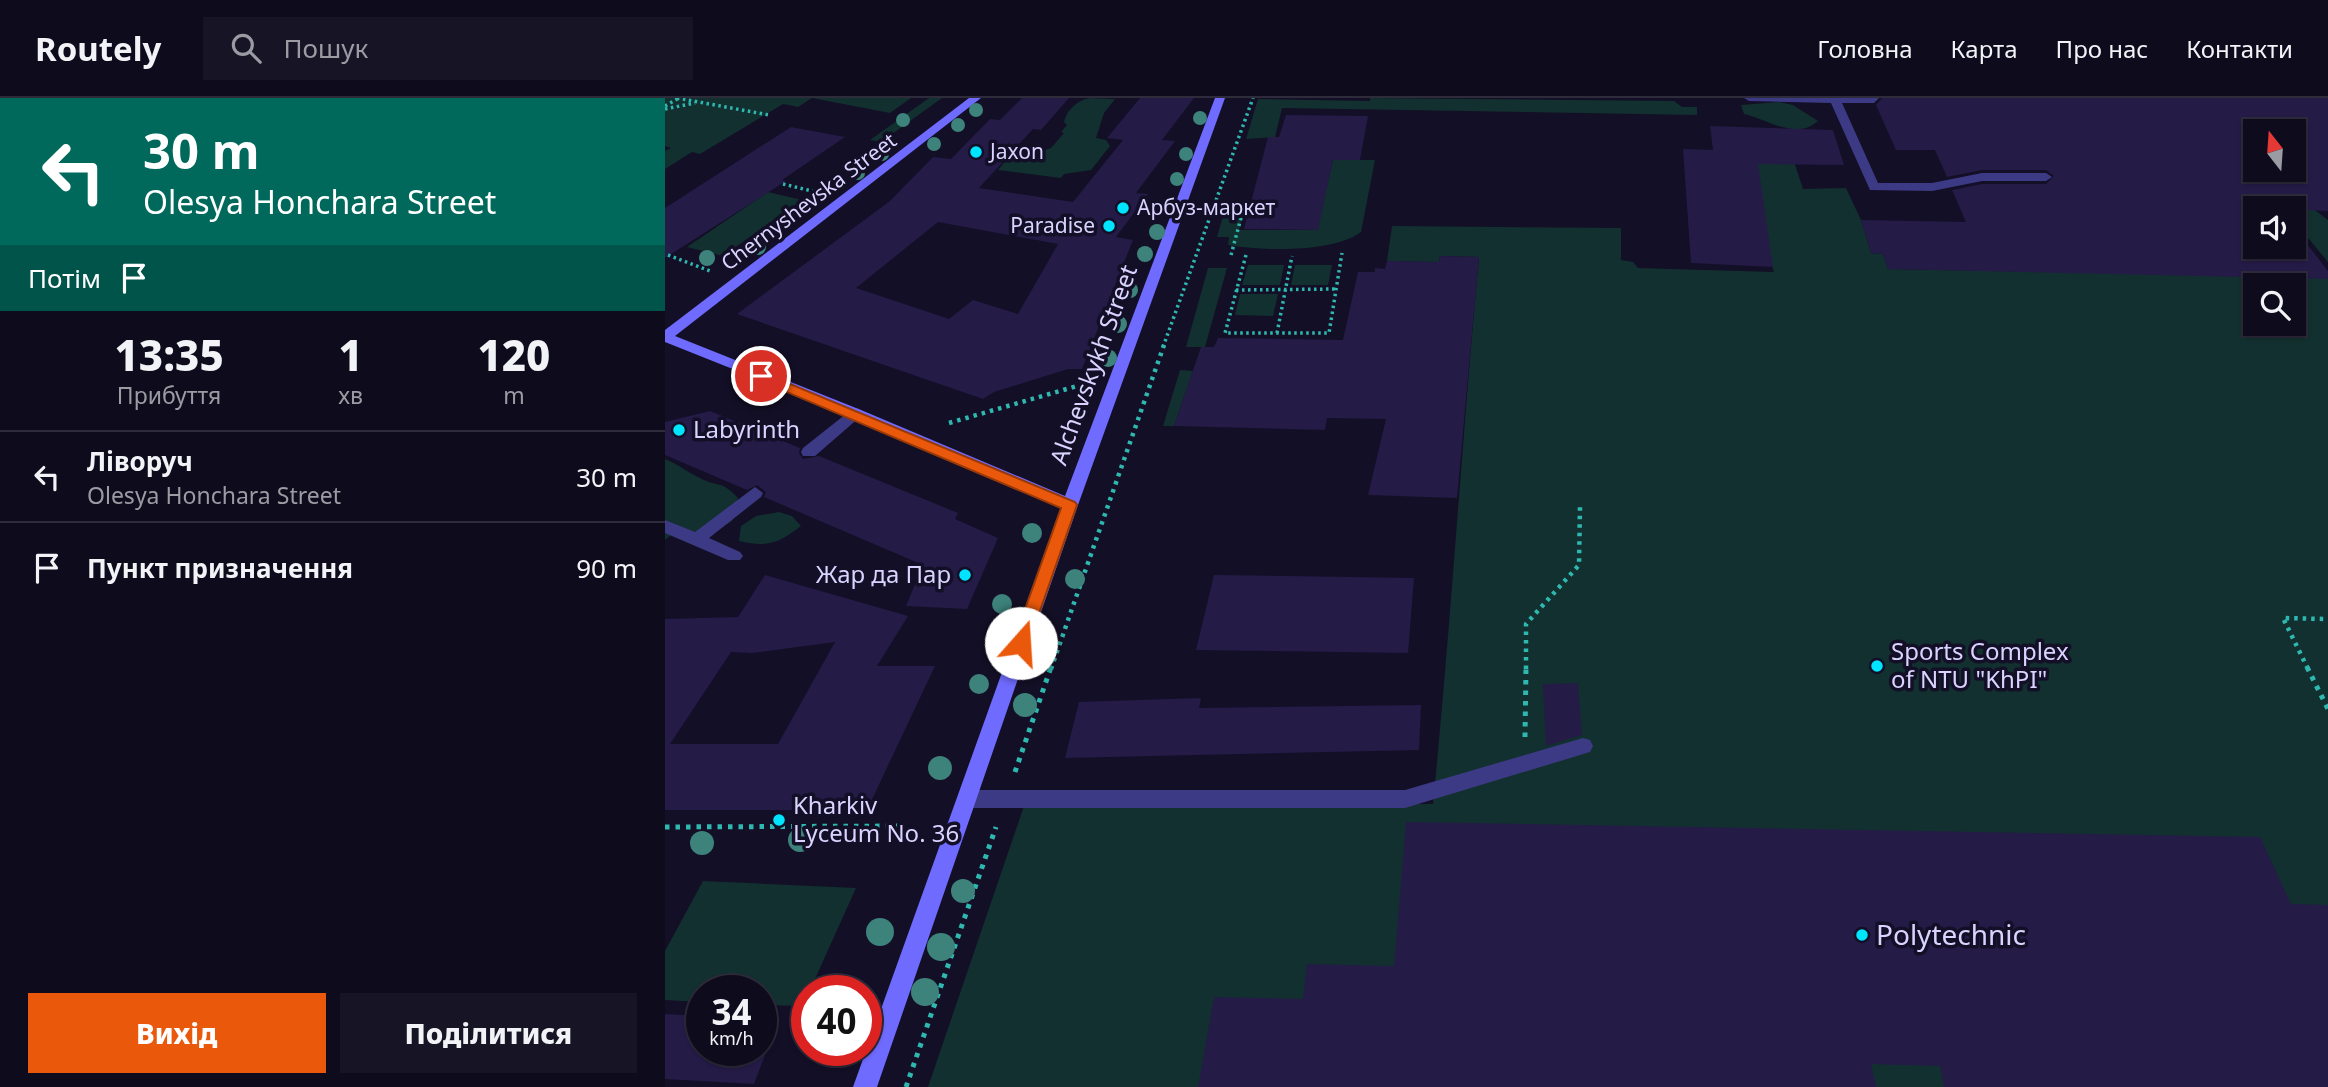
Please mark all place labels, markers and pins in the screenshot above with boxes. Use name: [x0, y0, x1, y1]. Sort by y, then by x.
place label: Jaxon: [988, 137, 1044, 165]
marker: Jaxon: [968, 144, 984, 160]
place label: Арбуз-маркет: [1137, 193, 1275, 221]
marker: Арбуз-маркет: [1115, 200, 1131, 216]
place label: Paradise: [1010, 211, 1095, 239]
marker: Paradise: [1101, 218, 1117, 234]
pin: [731, 346, 791, 406]
place label: Labyrinth: [693, 412, 800, 445]
marker: Labyrinth: [671, 422, 687, 438]
place label: Жар да Пар: [816, 557, 951, 590]
marker: Жар да Пар: [957, 567, 973, 583]
place label: Sports Complex of NTU "KhPI": [1891, 634, 2069, 695]
marker: Sports Complex of NTU "KhPI": [1869, 658, 1885, 674]
place label: Kharkiv Lyceum No. 36: [793, 788, 959, 849]
marker: Kharkiv Lyceum No. 36: [771, 812, 787, 828]
place label: Polytechnic: [1876, 915, 2026, 953]
marker: Polytechnic: [1854, 927, 1870, 943]

